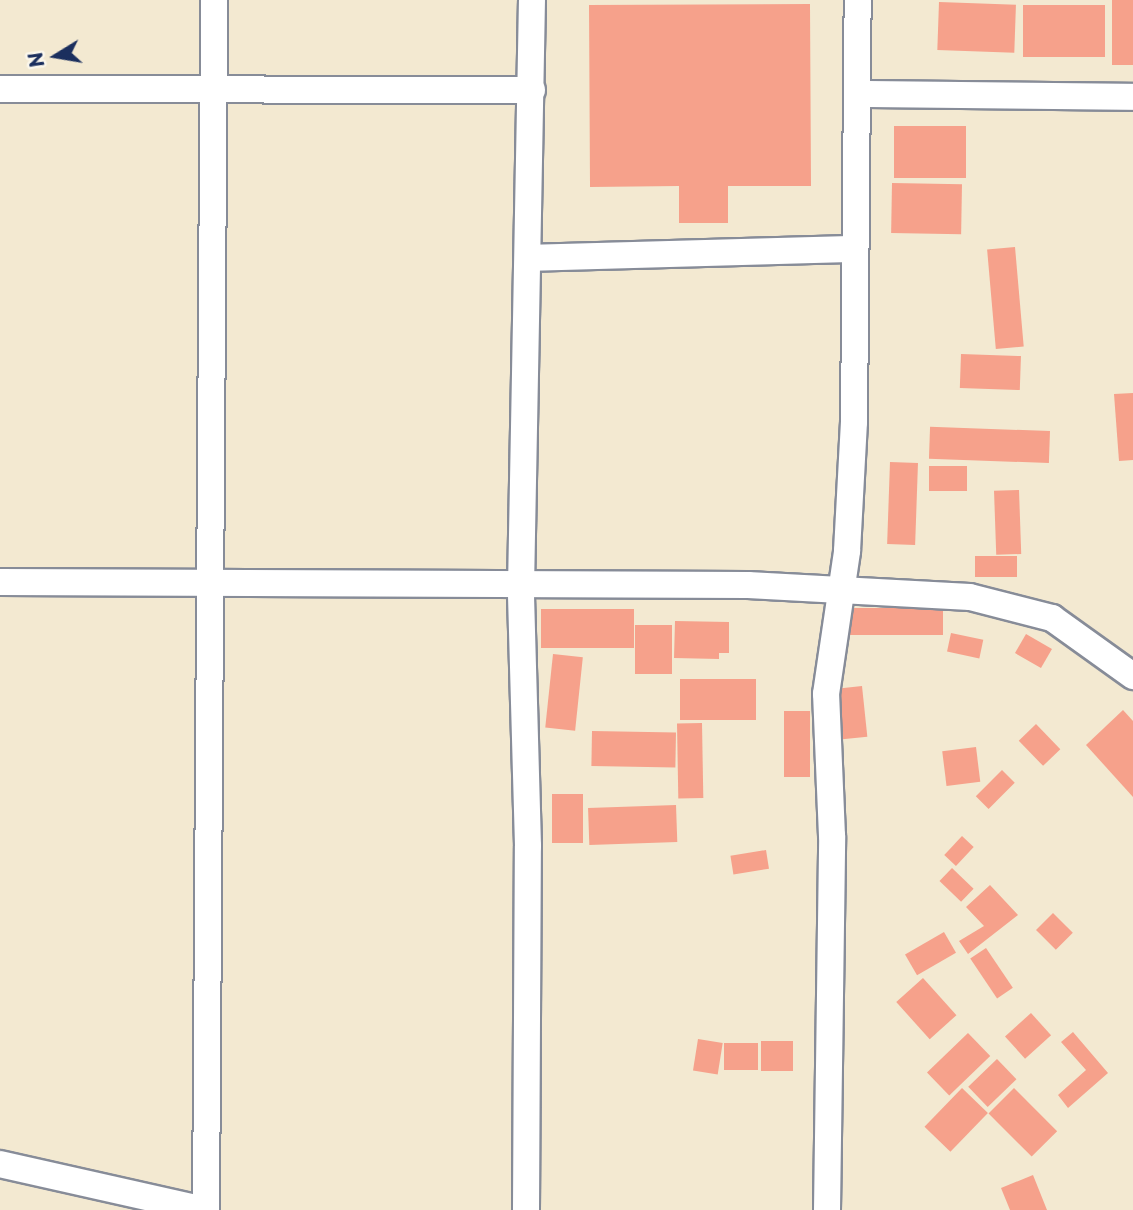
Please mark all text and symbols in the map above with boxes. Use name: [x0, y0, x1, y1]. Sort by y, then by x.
north arrow: [21, 21, 91, 91]
text: N: [20, 50, 51, 70]

